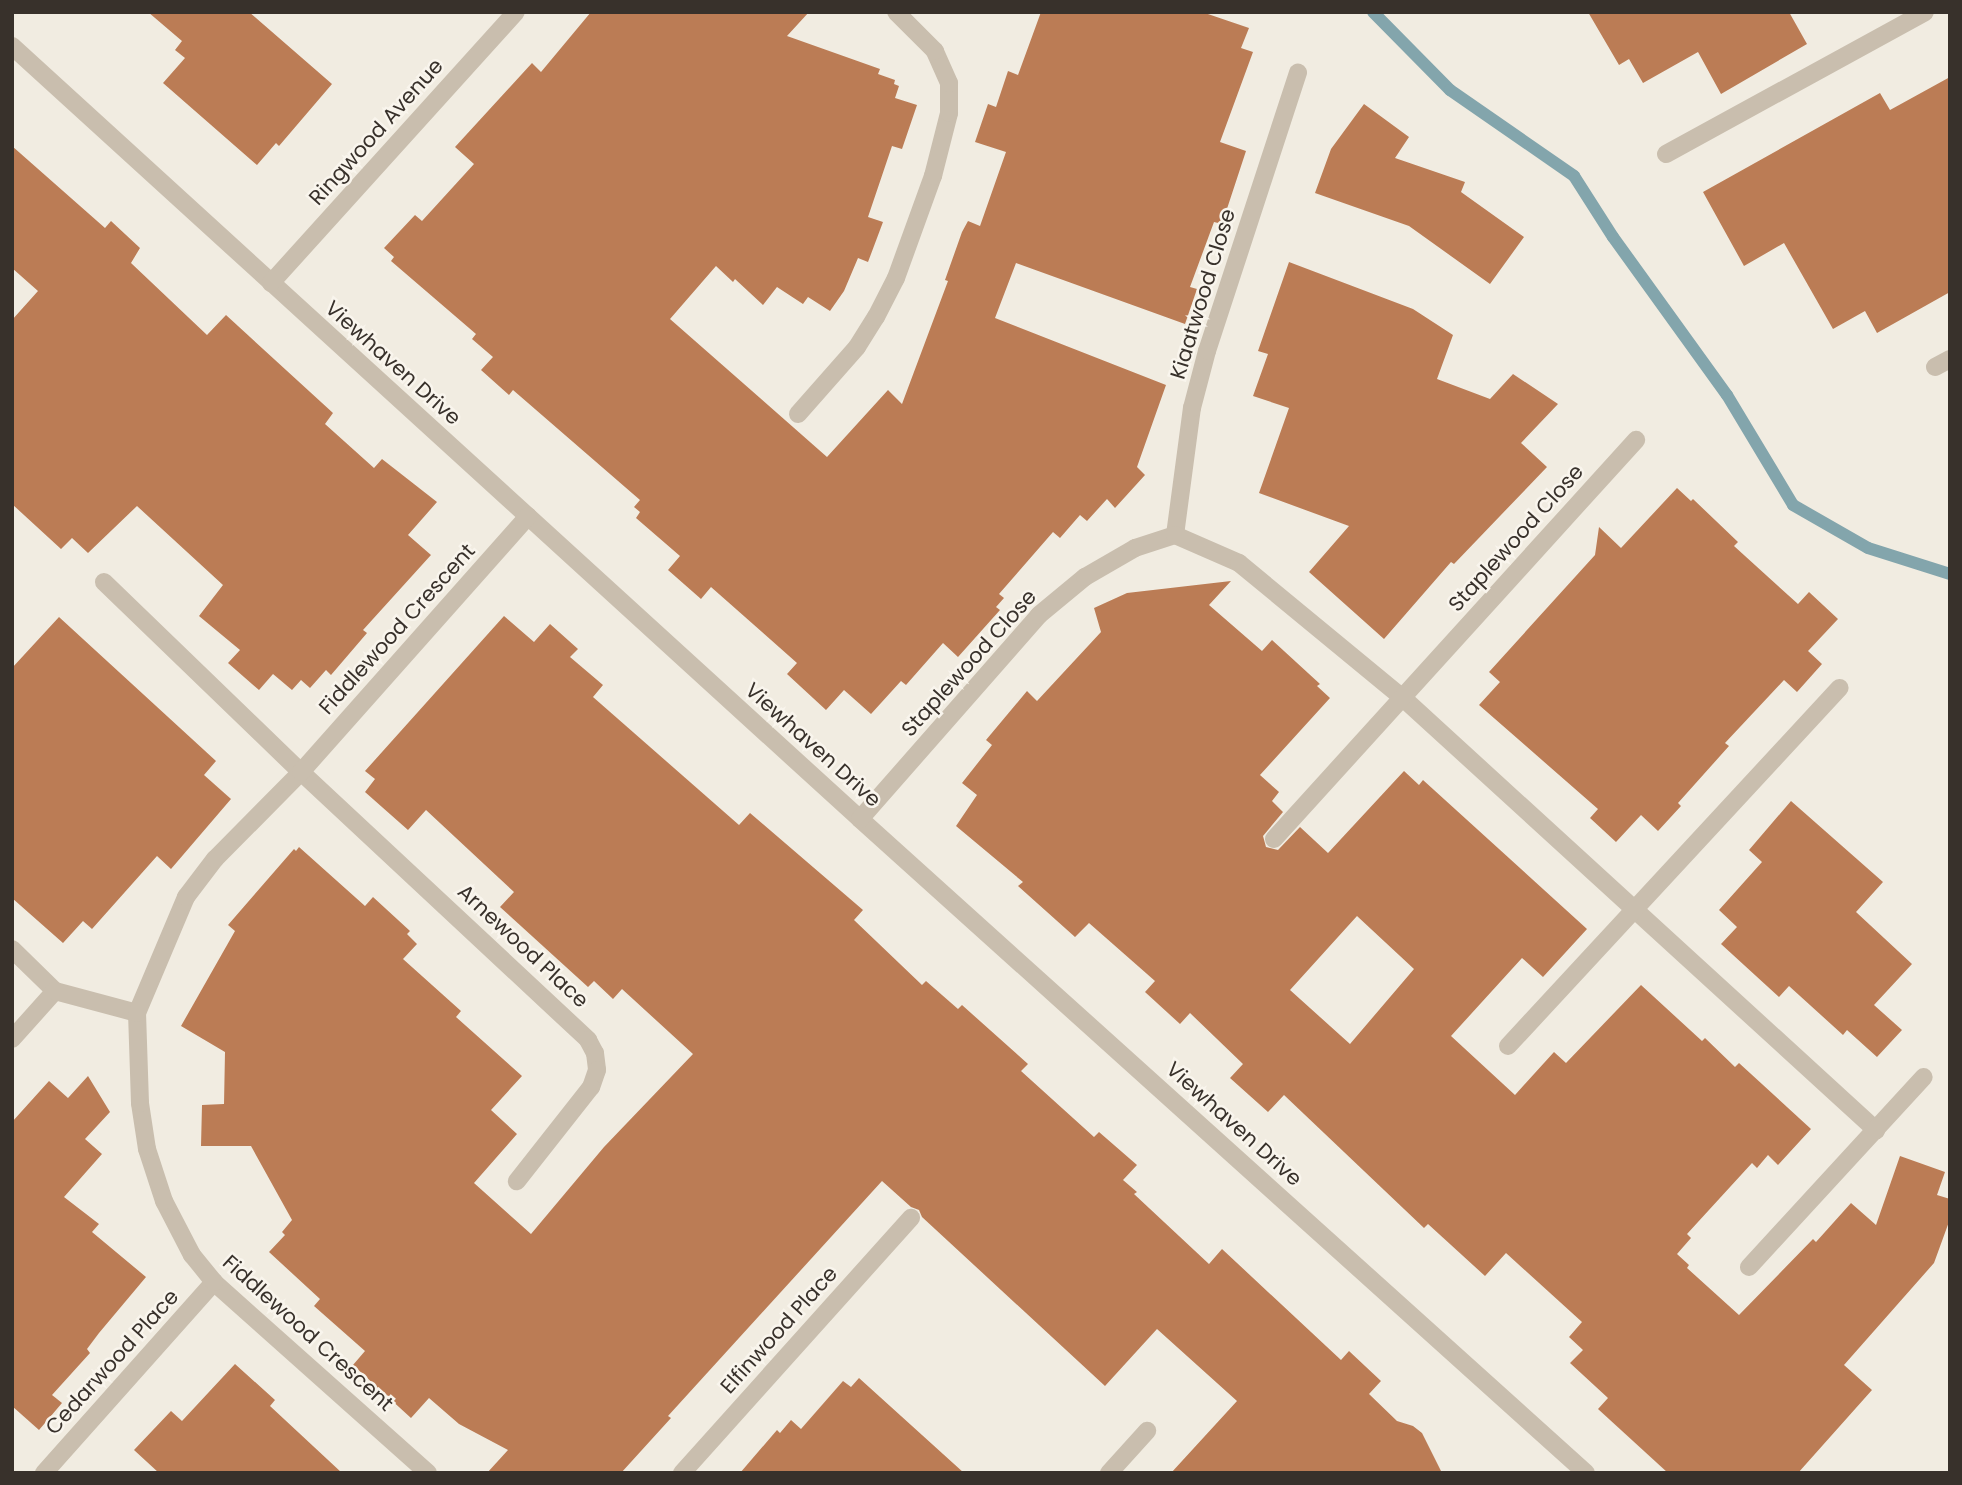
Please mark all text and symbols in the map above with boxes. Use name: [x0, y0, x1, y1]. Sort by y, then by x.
street label: Ringwood Avenue: [304, 54, 448, 210]
street label: Kiaatwood Close: [1165, 206, 1241, 382]
street label: Viewhaven Drive: [320, 296, 466, 430]
street label: Staplewood Close: [1443, 459, 1589, 617]
street label: Fiddlewood Crescent: [314, 538, 480, 720]
street label: Staplewood Close: [896, 584, 1042, 742]
street label: Viewhaven Drive: [740, 678, 886, 812]
street label: Arnewood Place: [452, 879, 594, 1013]
street label: Viewhaven Drive: [1161, 1057, 1307, 1191]
street label: Fiddlewood Crescent: [217, 1250, 399, 1416]
street label: Elfinwood Place: [715, 1261, 843, 1399]
street label: Cedarwood Place: [40, 1284, 184, 1440]

